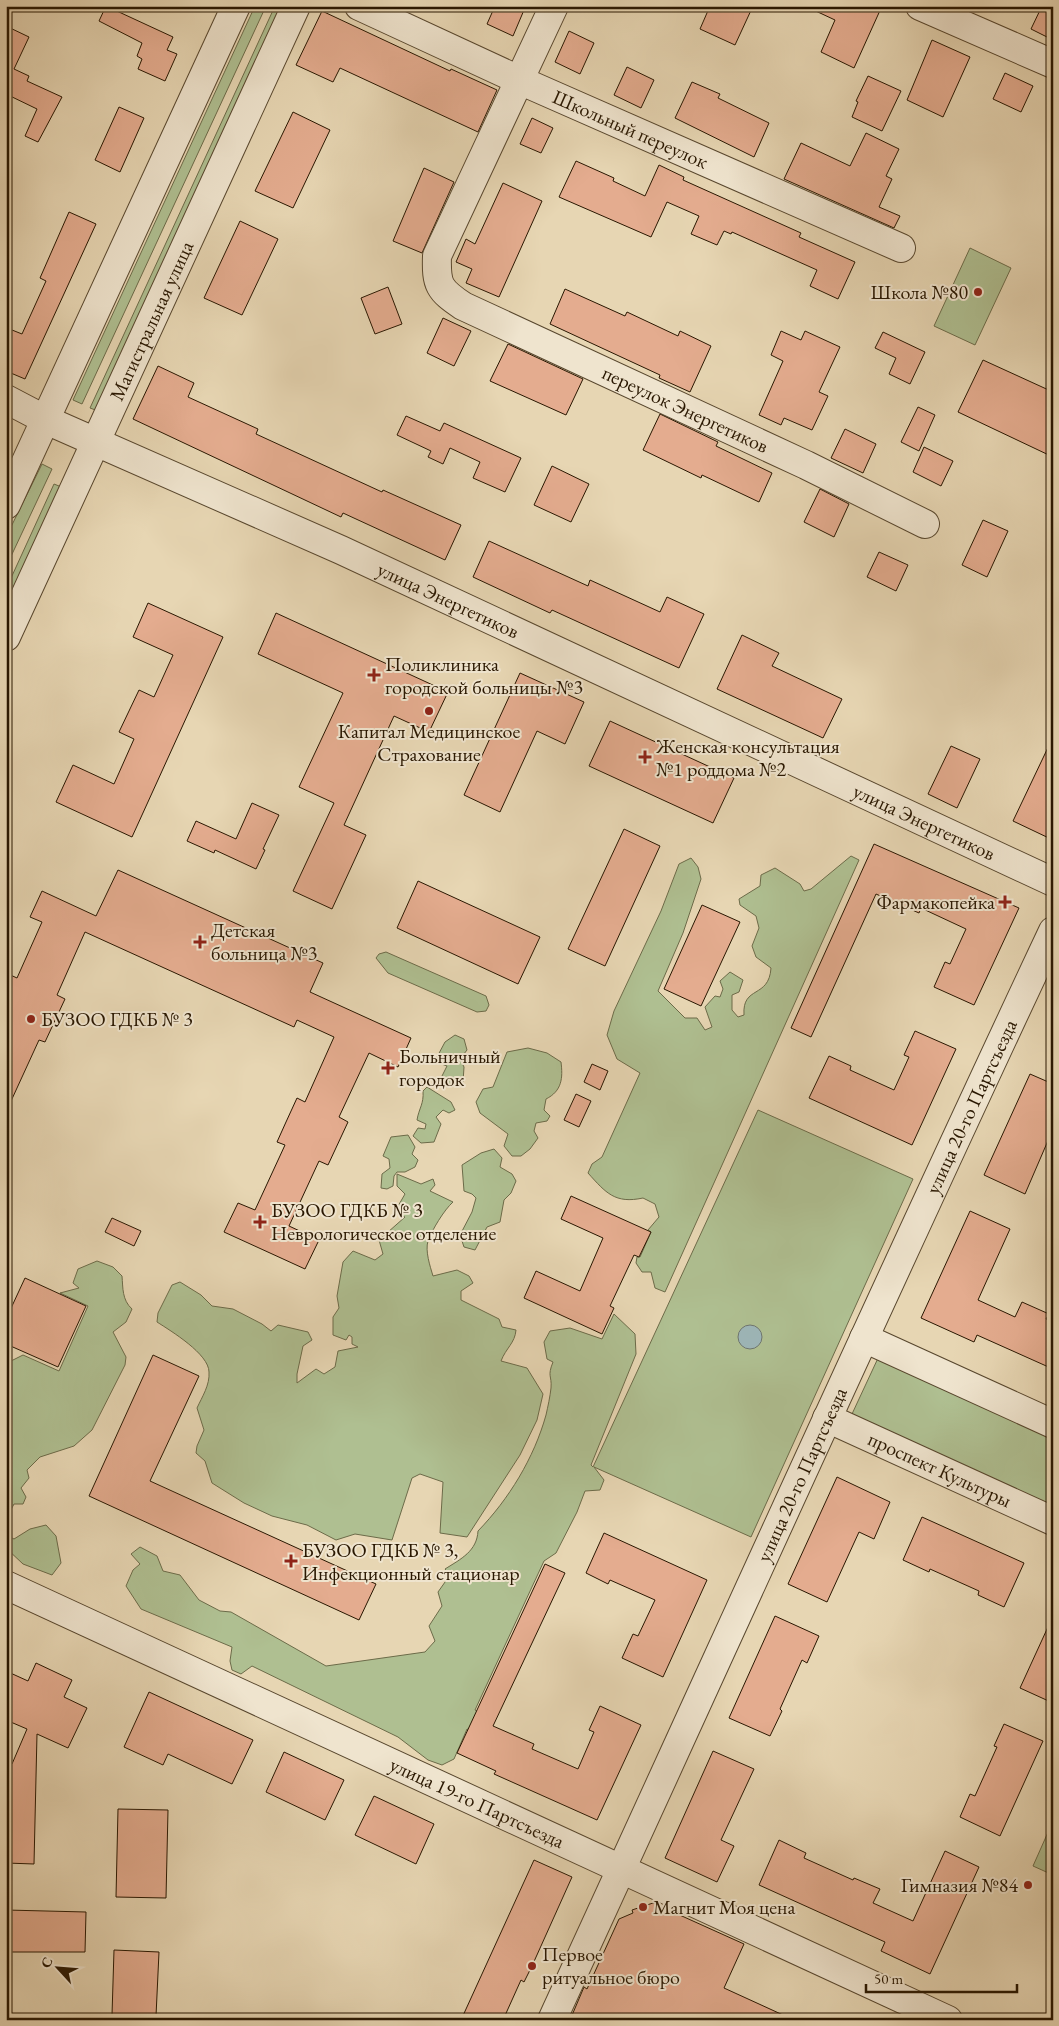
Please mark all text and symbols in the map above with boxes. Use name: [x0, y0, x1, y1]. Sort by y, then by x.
street label: Школьный переулок: [549, 83, 713, 175]
street label: Магистральная улица: [103, 237, 199, 405]
place label: Школа №80: [871, 279, 968, 305]
marker: Школа №80: [972, 286, 984, 298]
street label: переулок Энергетиков: [598, 359, 773, 459]
street label: улица Энергетиков: [373, 556, 523, 644]
place label: Поликлиника городской больницы №3: [385, 651, 583, 700]
marker: Поликлиника городской больницы №3: [367, 668, 381, 682]
marker: Капитал Медицинское Страхование: [423, 705, 435, 717]
place label: Капитал Медицинское Страхование: [338, 718, 521, 767]
place label: Женская консультация №1 роддома №2: [655, 733, 840, 782]
marker: Женская консультация №1 роддома №2: [638, 750, 652, 764]
street label: улица Энергетиков: [849, 778, 999, 866]
place label: Фармакопейка: [876, 889, 995, 915]
marker: Фармакопейка: [999, 896, 1011, 908]
place label: Детская больница №3: [211, 917, 317, 966]
marker: Детская больница №3: [193, 935, 207, 949]
place label: БУЗОО ГДКБ № 3: [41, 1006, 193, 1032]
marker: БУЗОО ГДКБ № 3: [25, 1013, 37, 1025]
street label: улица 20-го Партсъезда: [919, 1015, 1023, 1198]
place label: Больничный городок: [399, 1043, 501, 1092]
marker: Больничный городок: [381, 1061, 395, 1075]
place label: БУЗОО ГДКБ № 3 Неврологическое отделение: [271, 1197, 497, 1246]
marker: БУЗОО ГДКБ № 3 Неврологическое отделение: [253, 1215, 267, 1229]
street label: улица 20-го Партсъезда: [750, 1383, 853, 1566]
street label: проспект Культуры: [864, 1425, 1016, 1513]
place label: БУЗОО ГДКБ № 3, Инфекционный стационар: [302, 1537, 520, 1586]
marker: БУЗОО ГДКБ № 3, Инфекционный стационар: [284, 1554, 298, 1568]
street label: улица 19-го Партсъезда: [386, 1751, 569, 1854]
place label: Гимназия №84: [901, 1872, 1018, 1898]
marker: Гимназия №84: [1022, 1879, 1034, 1891]
place label: Магнит Моя цена: [653, 1894, 796, 1920]
marker: Магнит Моя цена: [637, 1901, 649, 1913]
place label: Первое ритуальное бюро: [542, 1941, 680, 1990]
north arrow: [32, 1944, 82, 1994]
text: С: [36, 1954, 57, 1971]
marker: Первое ритуальное бюро: [526, 1960, 538, 1972]
scale bar: [866, 1961, 1018, 1993]
text: 50 m: [874, 1969, 903, 1988]

